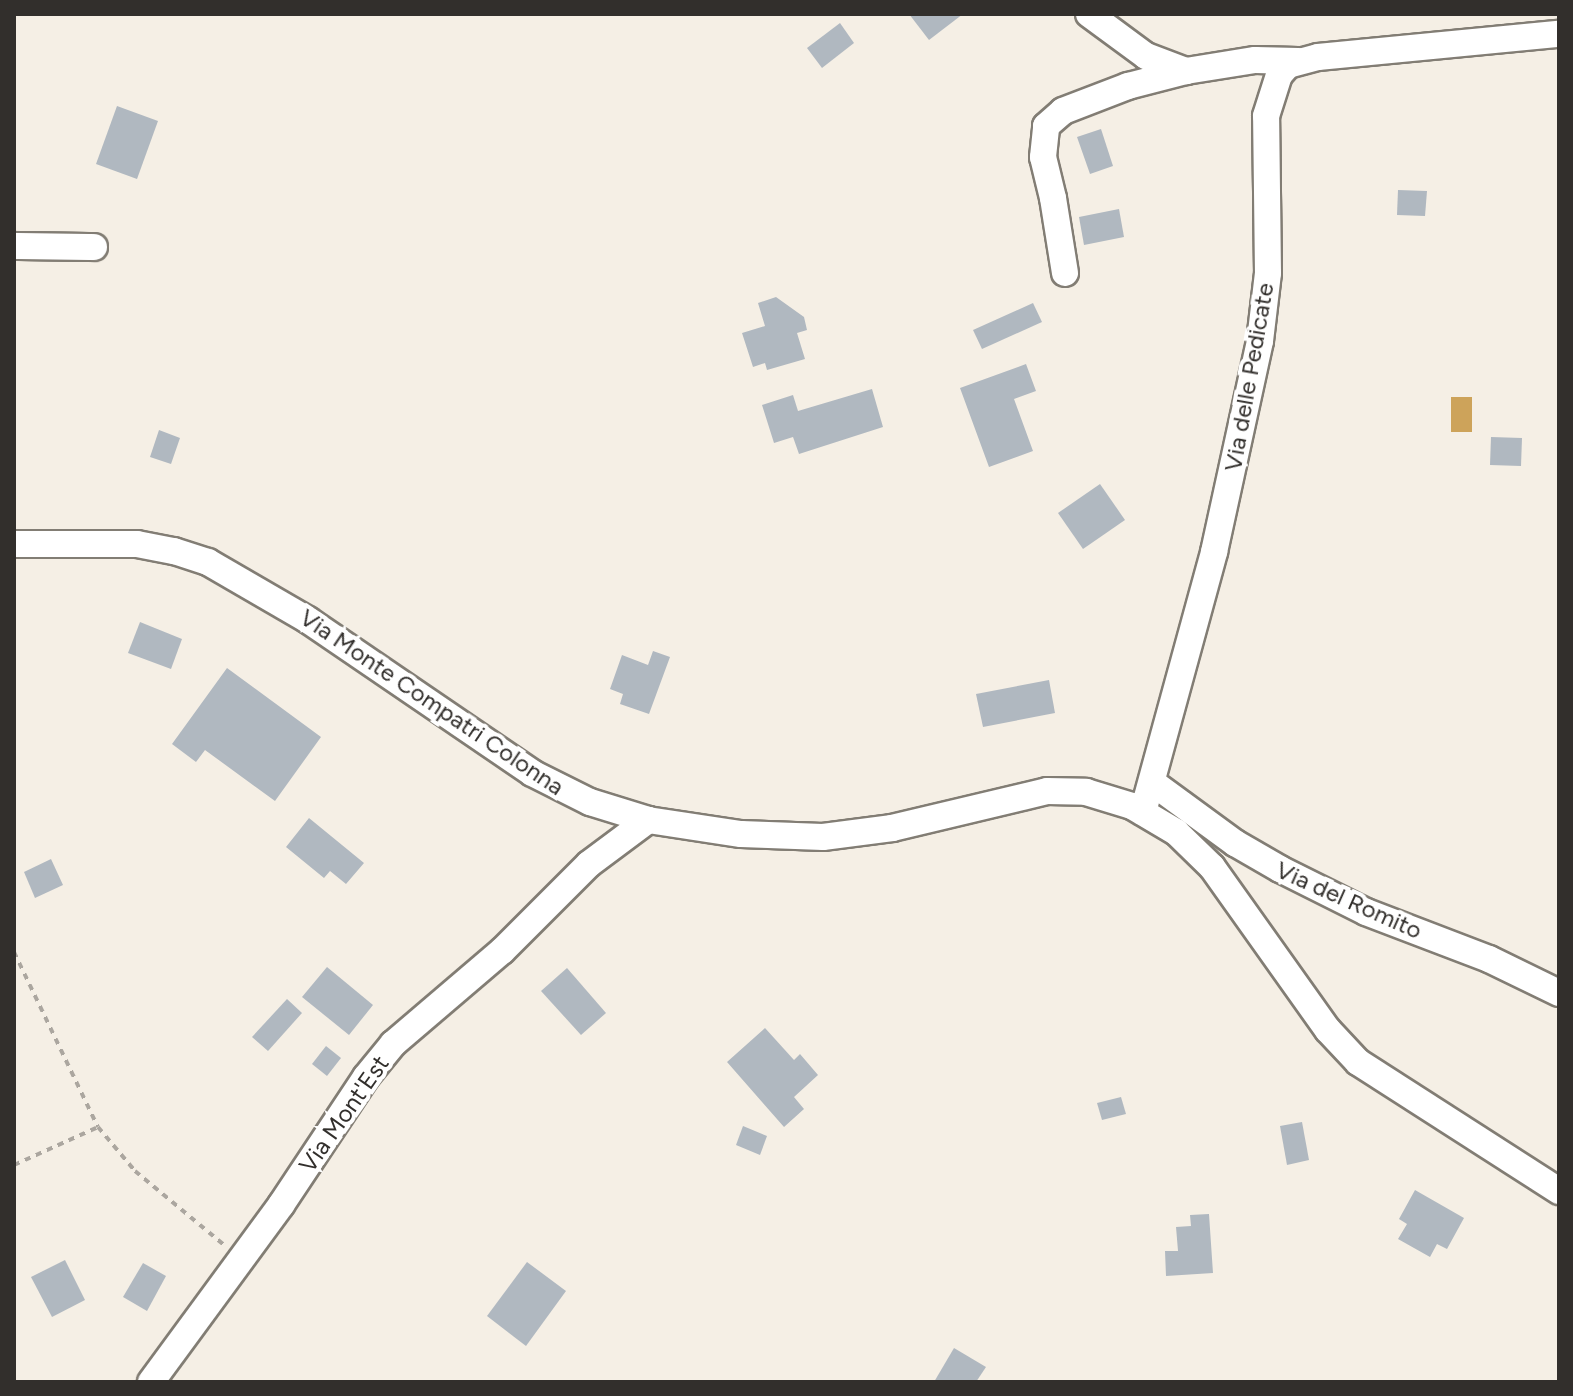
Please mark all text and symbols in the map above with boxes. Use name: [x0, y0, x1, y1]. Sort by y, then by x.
street label: Via delle Pedicate: [1218, 281, 1280, 473]
street label: Via Monte Compatri Colonna: [295, 603, 569, 801]
street label: Via del Romito: [1272, 855, 1426, 945]
street label: Via Mont'Est: [293, 1050, 395, 1178]

